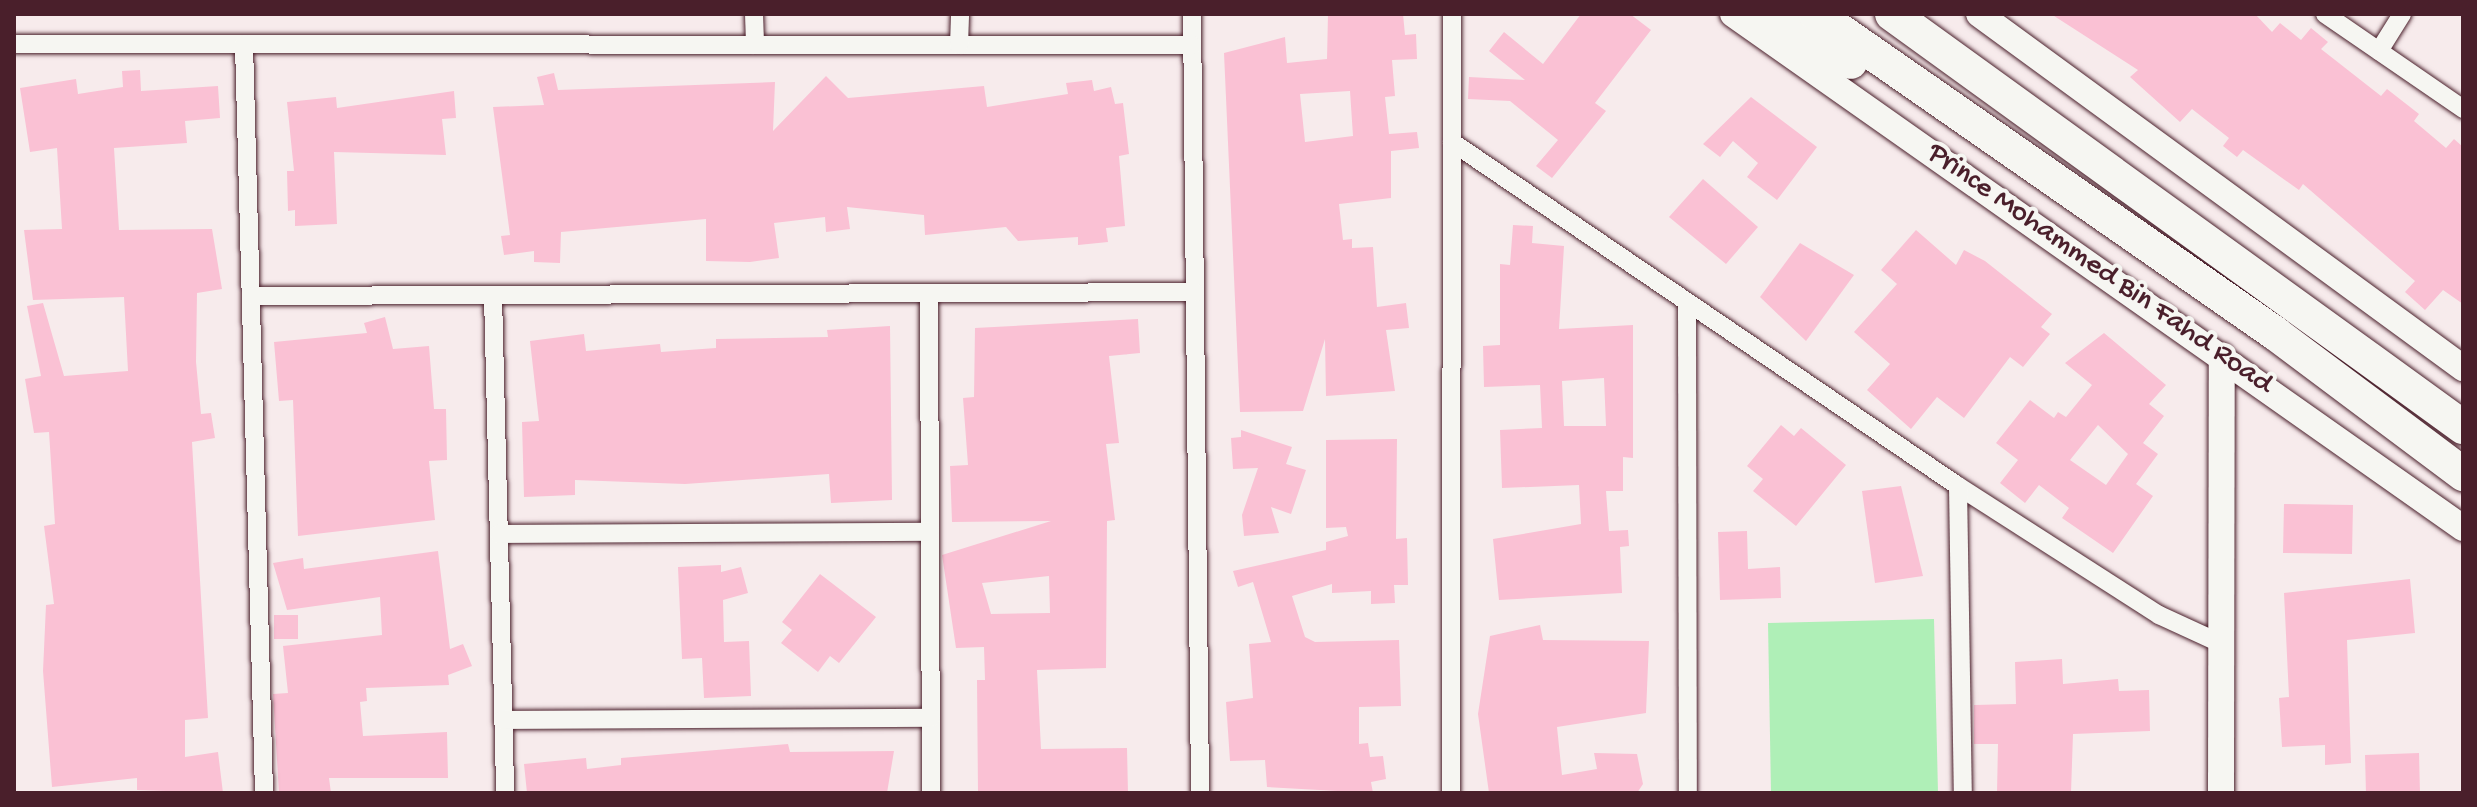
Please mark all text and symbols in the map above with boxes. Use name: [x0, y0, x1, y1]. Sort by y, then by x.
street label: Prince Mohammed Bin Fahd Road: [1919, 136, 2279, 404]

